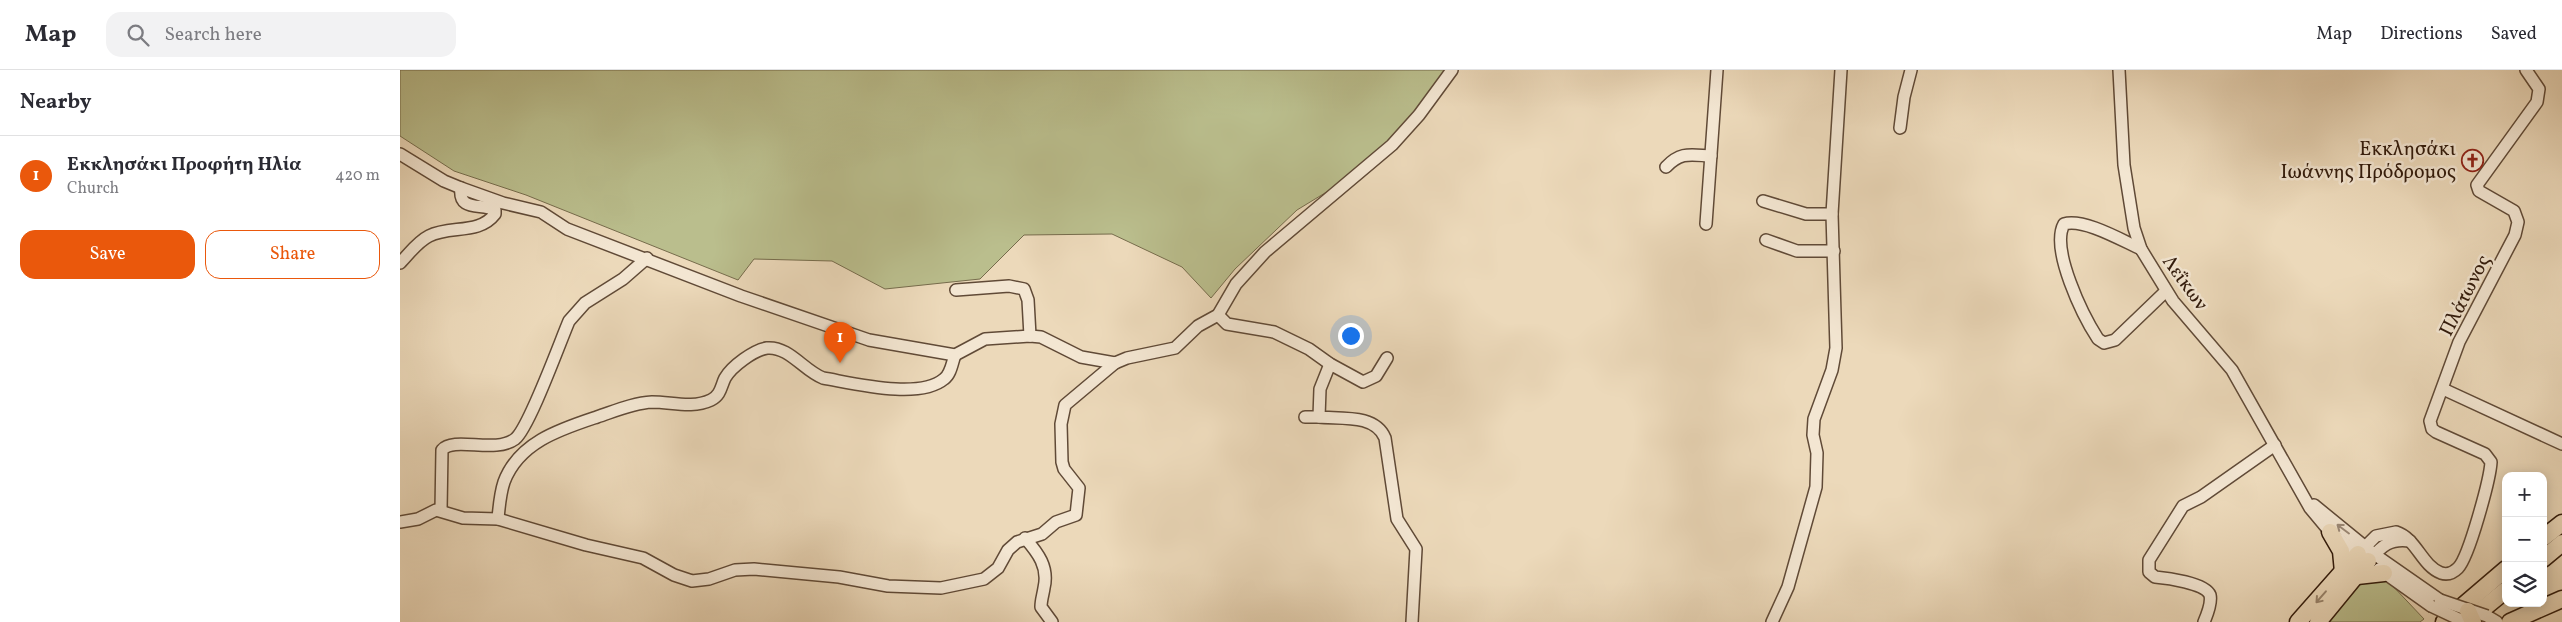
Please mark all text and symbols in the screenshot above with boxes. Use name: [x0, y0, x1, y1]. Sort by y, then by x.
search box: [106, 12, 456, 57]
text: Map: [25, 18, 76, 52]
icon: search: [124, 21, 152, 49]
text: Search here: [164, 22, 262, 48]
text: Map: [2316, 22, 2352, 47]
text: Directions: [2380, 22, 2463, 47]
text: Saved: [2491, 22, 2537, 47]
text: Nearby: [20, 88, 91, 117]
place label: Εκκλησάκι Ιωάννης Πρόδρομος: [2281, 136, 2456, 187]
church icon: Εκκλησάκι Ιωάννης Πρόδρομος: [2460, 148, 2484, 172]
text: Εκκλησάκι Προφήτη Ηλία: [67, 152, 302, 178]
text: 1: [33, 165, 39, 187]
text: 420 m: [335, 165, 380, 187]
text: Church: [67, 178, 119, 200]
button: Save: [20, 230, 195, 279]
button: Share: [205, 230, 380, 279]
street label: Λεΐκων: [2155, 250, 2214, 317]
street label: Πλάτωνος: [2433, 250, 2498, 342]
pin: 1: [824, 322, 856, 363]
your location: [1338, 323, 1364, 349]
map controls: [2502, 472, 2547, 607]
button: +: [2502, 472, 2547, 517]
button: −: [2502, 517, 2547, 562]
one-way arrow: [2336, 524, 2350, 534]
button: layers: [2502, 562, 2547, 607]
one-way arrow: [2315, 590, 2326, 603]

